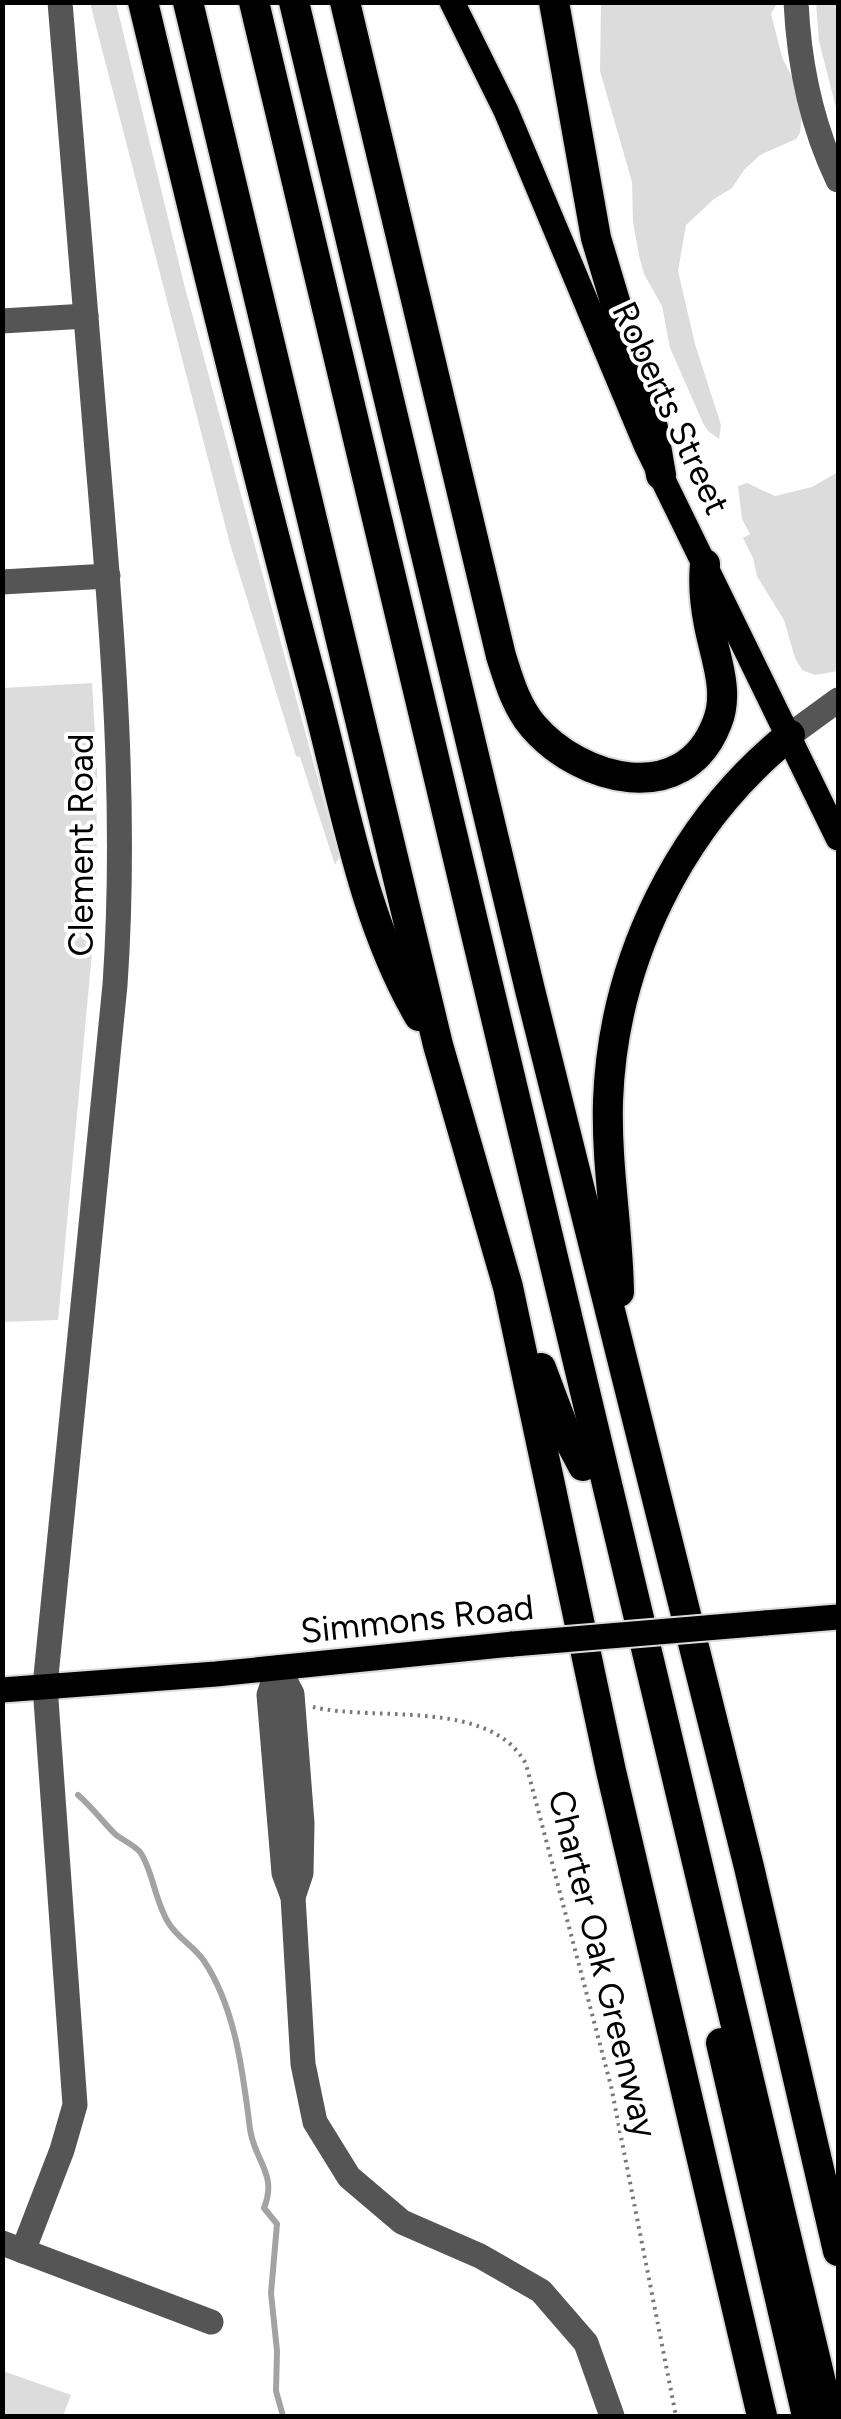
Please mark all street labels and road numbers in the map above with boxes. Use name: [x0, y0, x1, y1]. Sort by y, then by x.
street label: Roberts Street: [603, 295, 739, 521]
street label: Clement Road: [60, 734, 102, 956]
street label: Simmons Road: [298, 1586, 536, 1652]
street label: Charter Oak Greenway: [539, 1786, 667, 2143]

